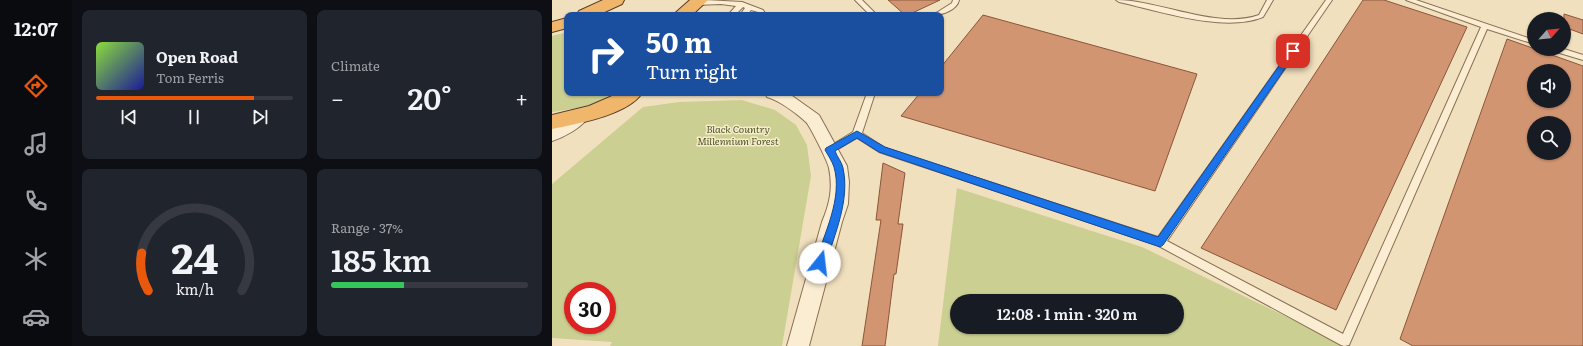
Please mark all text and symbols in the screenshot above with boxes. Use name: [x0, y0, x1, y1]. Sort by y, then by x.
north arrow: [1527, 12, 1571, 56]
map controls: [1527, 12, 1571, 160]
text: 12:07: [14, 15, 58, 42]
text: 50 m: [646, 20, 712, 62]
icon: right: [580, 28, 632, 80]
pin: [1276, 34, 1310, 68]
icon: arrive: [1282, 40, 1304, 62]
text: Open Road: [156, 45, 238, 68]
text: Climate: [331, 56, 380, 75]
text: Turn right: [646, 58, 737, 85]
button: sound: [1527, 64, 1571, 108]
text: Tom Ferris: [156, 68, 224, 87]
icon: directions: [22, 72, 50, 100]
text: 20°: [407, 75, 452, 119]
text: −: [331, 81, 344, 114]
text: +: [515, 81, 528, 114]
icon: previous: [118, 106, 140, 128]
icon: pause: [183, 106, 205, 128]
icon: next: [249, 106, 271, 128]
button: search: [1527, 116, 1571, 160]
park label: Black Country Millennium Forest: [697, 121, 779, 148]
icon: music: [22, 130, 50, 158]
icon: phone: [22, 187, 50, 215]
text: Range · 37%: [331, 218, 403, 237]
text: 24: [171, 224, 218, 286]
text: 185 km: [331, 237, 431, 281]
position arrow: [799, 242, 841, 284]
icon: climate: [22, 245, 50, 273]
text: km/h: [175, 277, 214, 298]
speed limit sign: 30: [564, 282, 616, 334]
text: 12:08 · 1 min · 320 m: [997, 302, 1137, 325]
icon: car: [22, 303, 50, 331]

